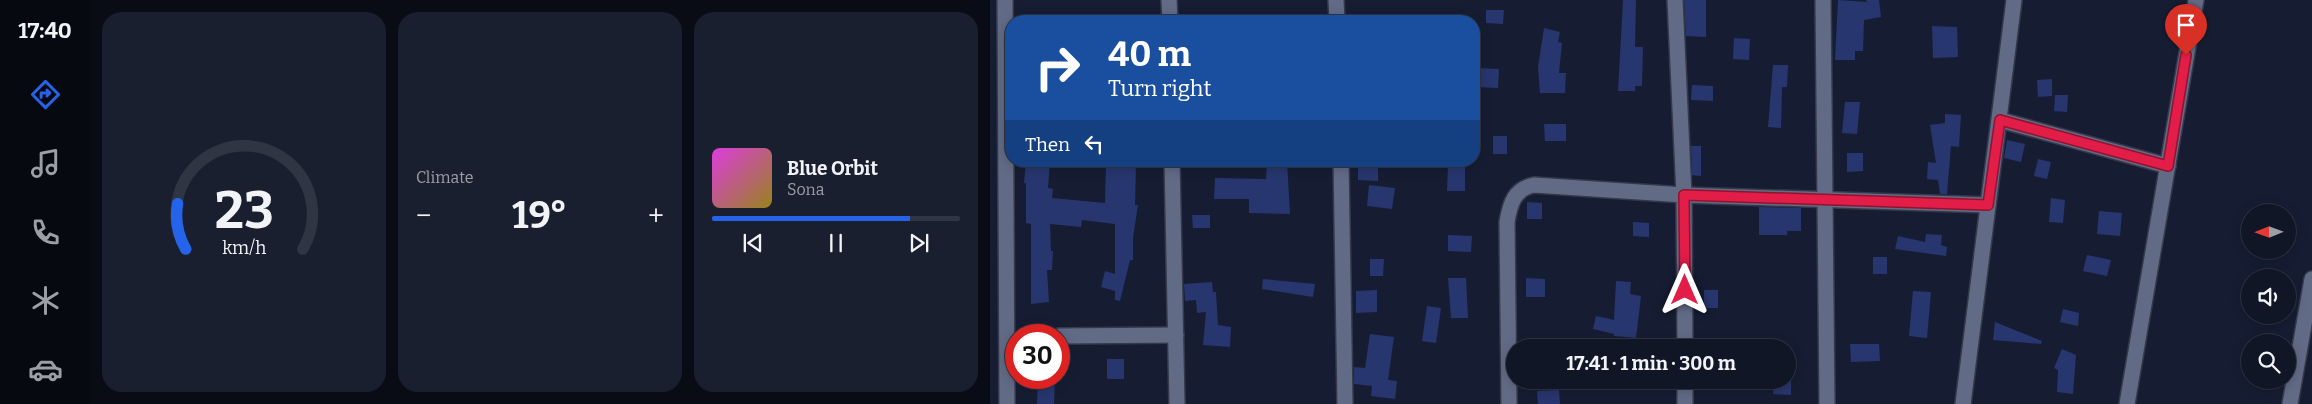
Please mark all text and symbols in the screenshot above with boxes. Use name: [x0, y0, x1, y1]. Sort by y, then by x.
pin: [2165, 4, 2207, 55]
icon: arrive: [2172, 11, 2200, 39]
text: 17:40: [18, 17, 72, 44]
text: 40 m: [1108, 33, 1191, 75]
icon: right: [1025, 35, 1090, 100]
text: Turn right: [1108, 75, 1211, 102]
icon: directions: [28, 77, 63, 112]
icon: left: [1080, 130, 1108, 158]
text: Then: [1025, 133, 1070, 156]
icon: music: [28, 146, 63, 181]
text: Blue Orbit: [787, 157, 878, 180]
text: Climate: [416, 168, 474, 187]
text: 23: [214, 179, 274, 242]
text: Sona: [787, 180, 824, 199]
text: 19°: [512, 192, 567, 238]
text: −: [416, 199, 431, 232]
text: +: [648, 199, 664, 232]
north arrow: [2241, 204, 2296, 259]
map controls: [2241, 204, 2296, 389]
icon: phone: [28, 215, 63, 250]
icon: previous: [739, 229, 767, 257]
icon: pause: [822, 229, 850, 257]
icon: next: [905, 229, 933, 257]
text: km/h: [222, 237, 266, 259]
position arrow: [1658, 263, 1710, 315]
button: sound: [2241, 269, 2296, 324]
icon: climate: [28, 283, 63, 318]
speed limit sign: 30: [1005, 324, 1070, 389]
button: search: [2241, 334, 2296, 389]
icon: car: [28, 352, 63, 387]
text: 17:41 · 1 min · 300 m: [1566, 352, 1736, 375]

